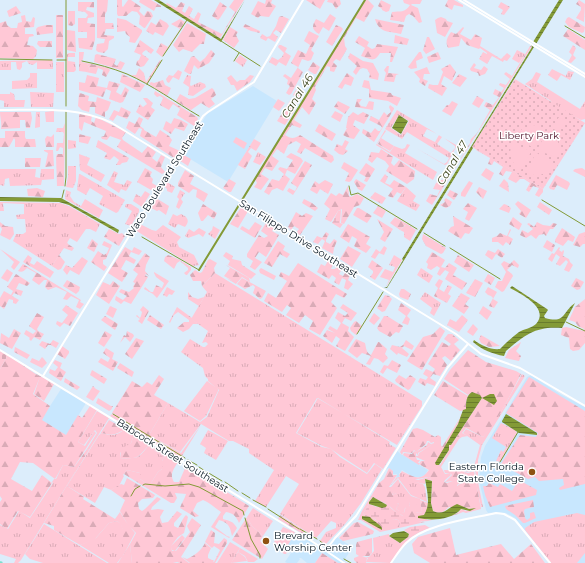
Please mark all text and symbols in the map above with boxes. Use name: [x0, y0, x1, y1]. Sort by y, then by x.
water label: Canal 46: [278, 71, 316, 121]
street label: Waco Boulevard Southeast: [123, 119, 206, 240]
park label: Liberty Park: [499, 129, 559, 142]
water label: Canal 47: [433, 138, 471, 188]
street label: San Filippo Drive Southeast: [237, 196, 361, 280]
street label: Babcock Street Southeast: [114, 416, 231, 495]
place label: Eastern Florida State College: [449, 460, 524, 485]
marker: Eastern Florida State College: [527, 467, 537, 477]
place label: Brevard Worship Center: [274, 529, 352, 554]
marker: Brevard Worship Center: [261, 536, 271, 546]

